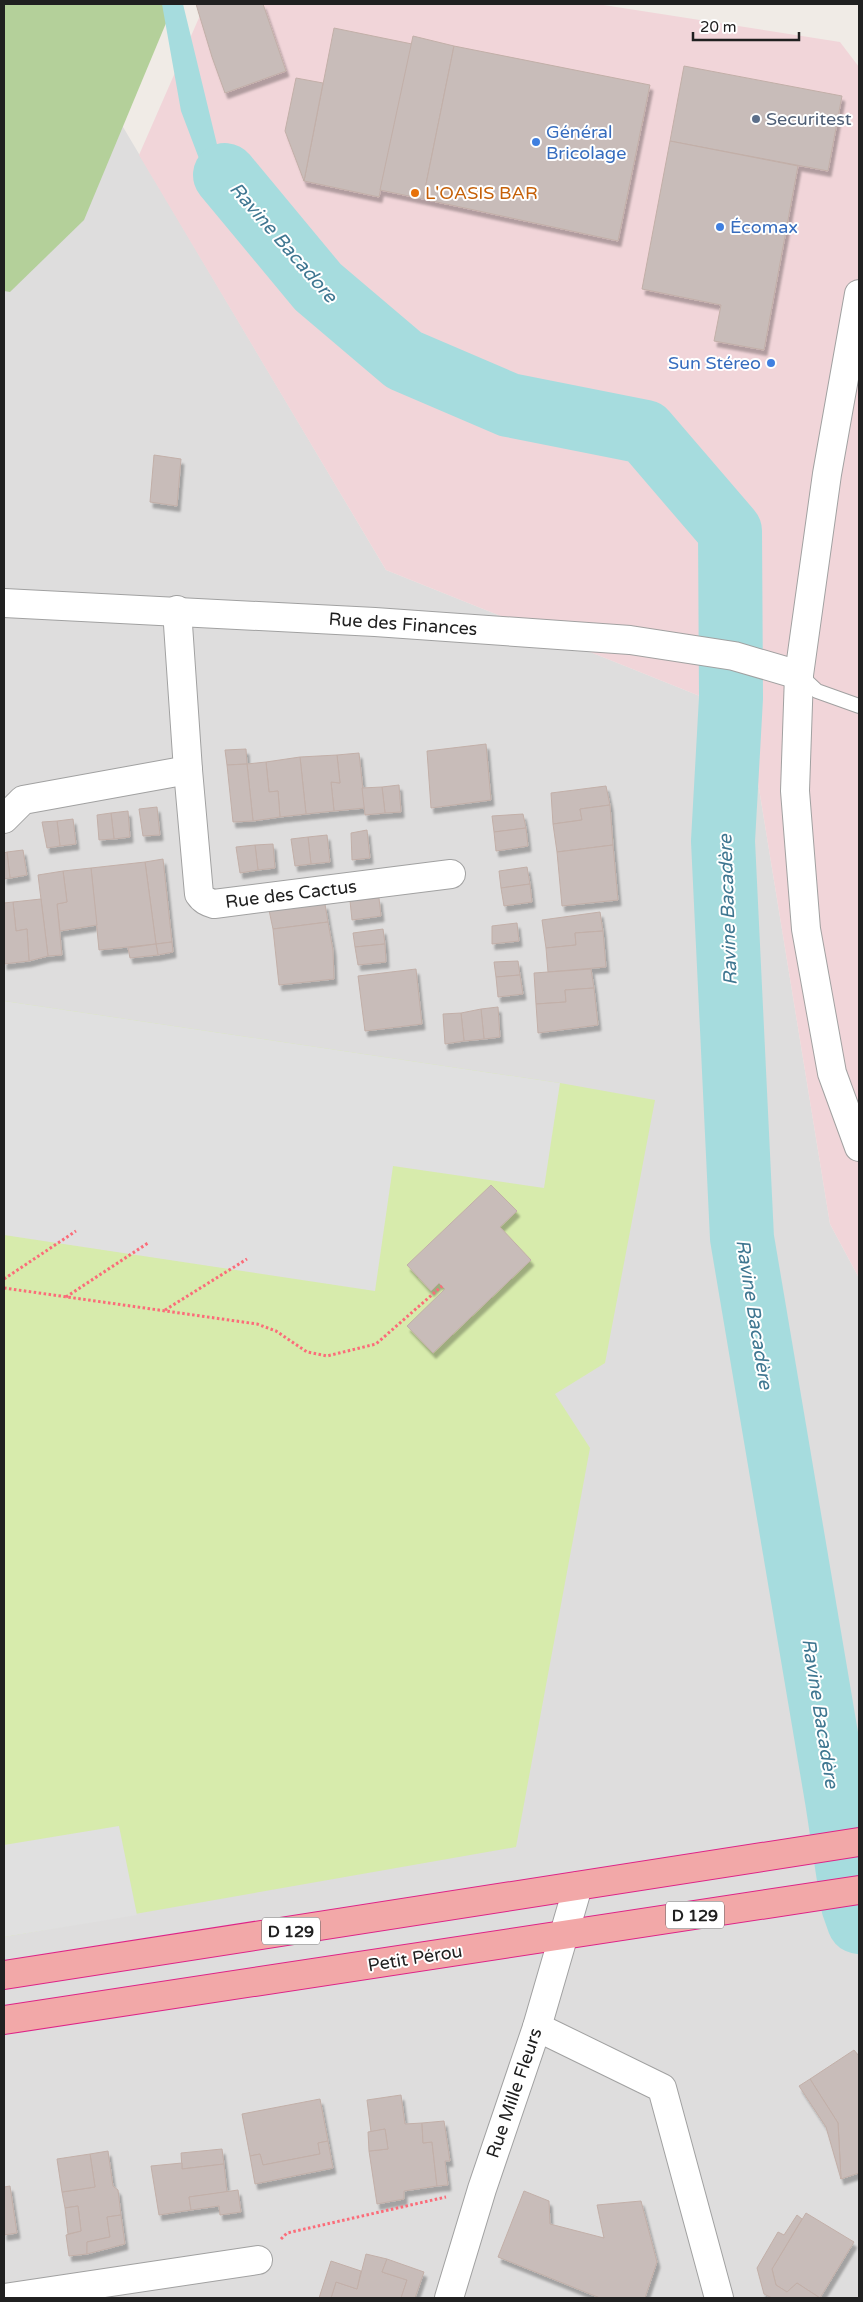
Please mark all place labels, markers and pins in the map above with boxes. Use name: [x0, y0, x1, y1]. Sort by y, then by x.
place label: Securitest: [766, 108, 852, 130]
marker: Securitest: [750, 113, 762, 125]
place label: Général Bricolage: [546, 121, 626, 164]
marker: Général Bricolage: [530, 136, 542, 148]
place label: L'OASIS BAR: [425, 182, 538, 204]
marker: L'OASIS BAR: [409, 187, 421, 199]
place label: Écomax: [730, 216, 798, 238]
marker: Écomax: [714, 221, 726, 233]
place label: Sun Stéreo: [668, 352, 761, 374]
marker: Sun Stéreo: [765, 357, 777, 369]

